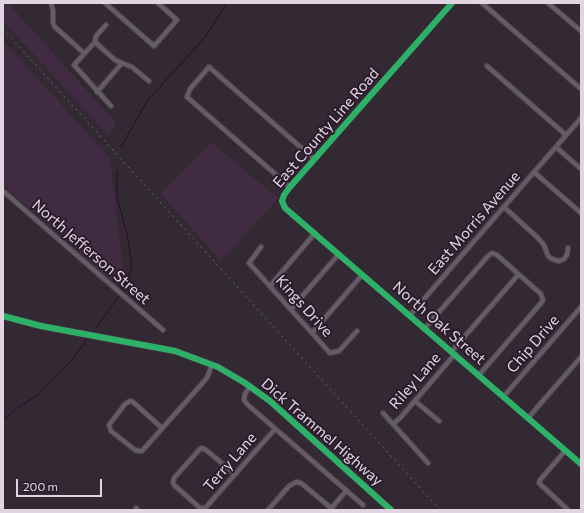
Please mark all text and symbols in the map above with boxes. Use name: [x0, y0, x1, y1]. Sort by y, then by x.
street label: East County Line Road: [269, 65, 383, 191]
street label: East Morris Avenue: [424, 168, 524, 278]
street label: North Jefferson Street: [28, 196, 154, 308]
street label: Kings Drive: [272, 272, 336, 340]
street label: North Oak Street: [389, 278, 489, 368]
street label: Chip Drive: [503, 311, 563, 377]
street label: Riley Lane: [386, 349, 444, 413]
street label: Dick Trammel Highway: [258, 374, 386, 490]
street label: Terry Lane: [200, 429, 260, 495]
scale bar: [18, 471, 104, 497]
text: 200 m: [23, 479, 58, 493]

